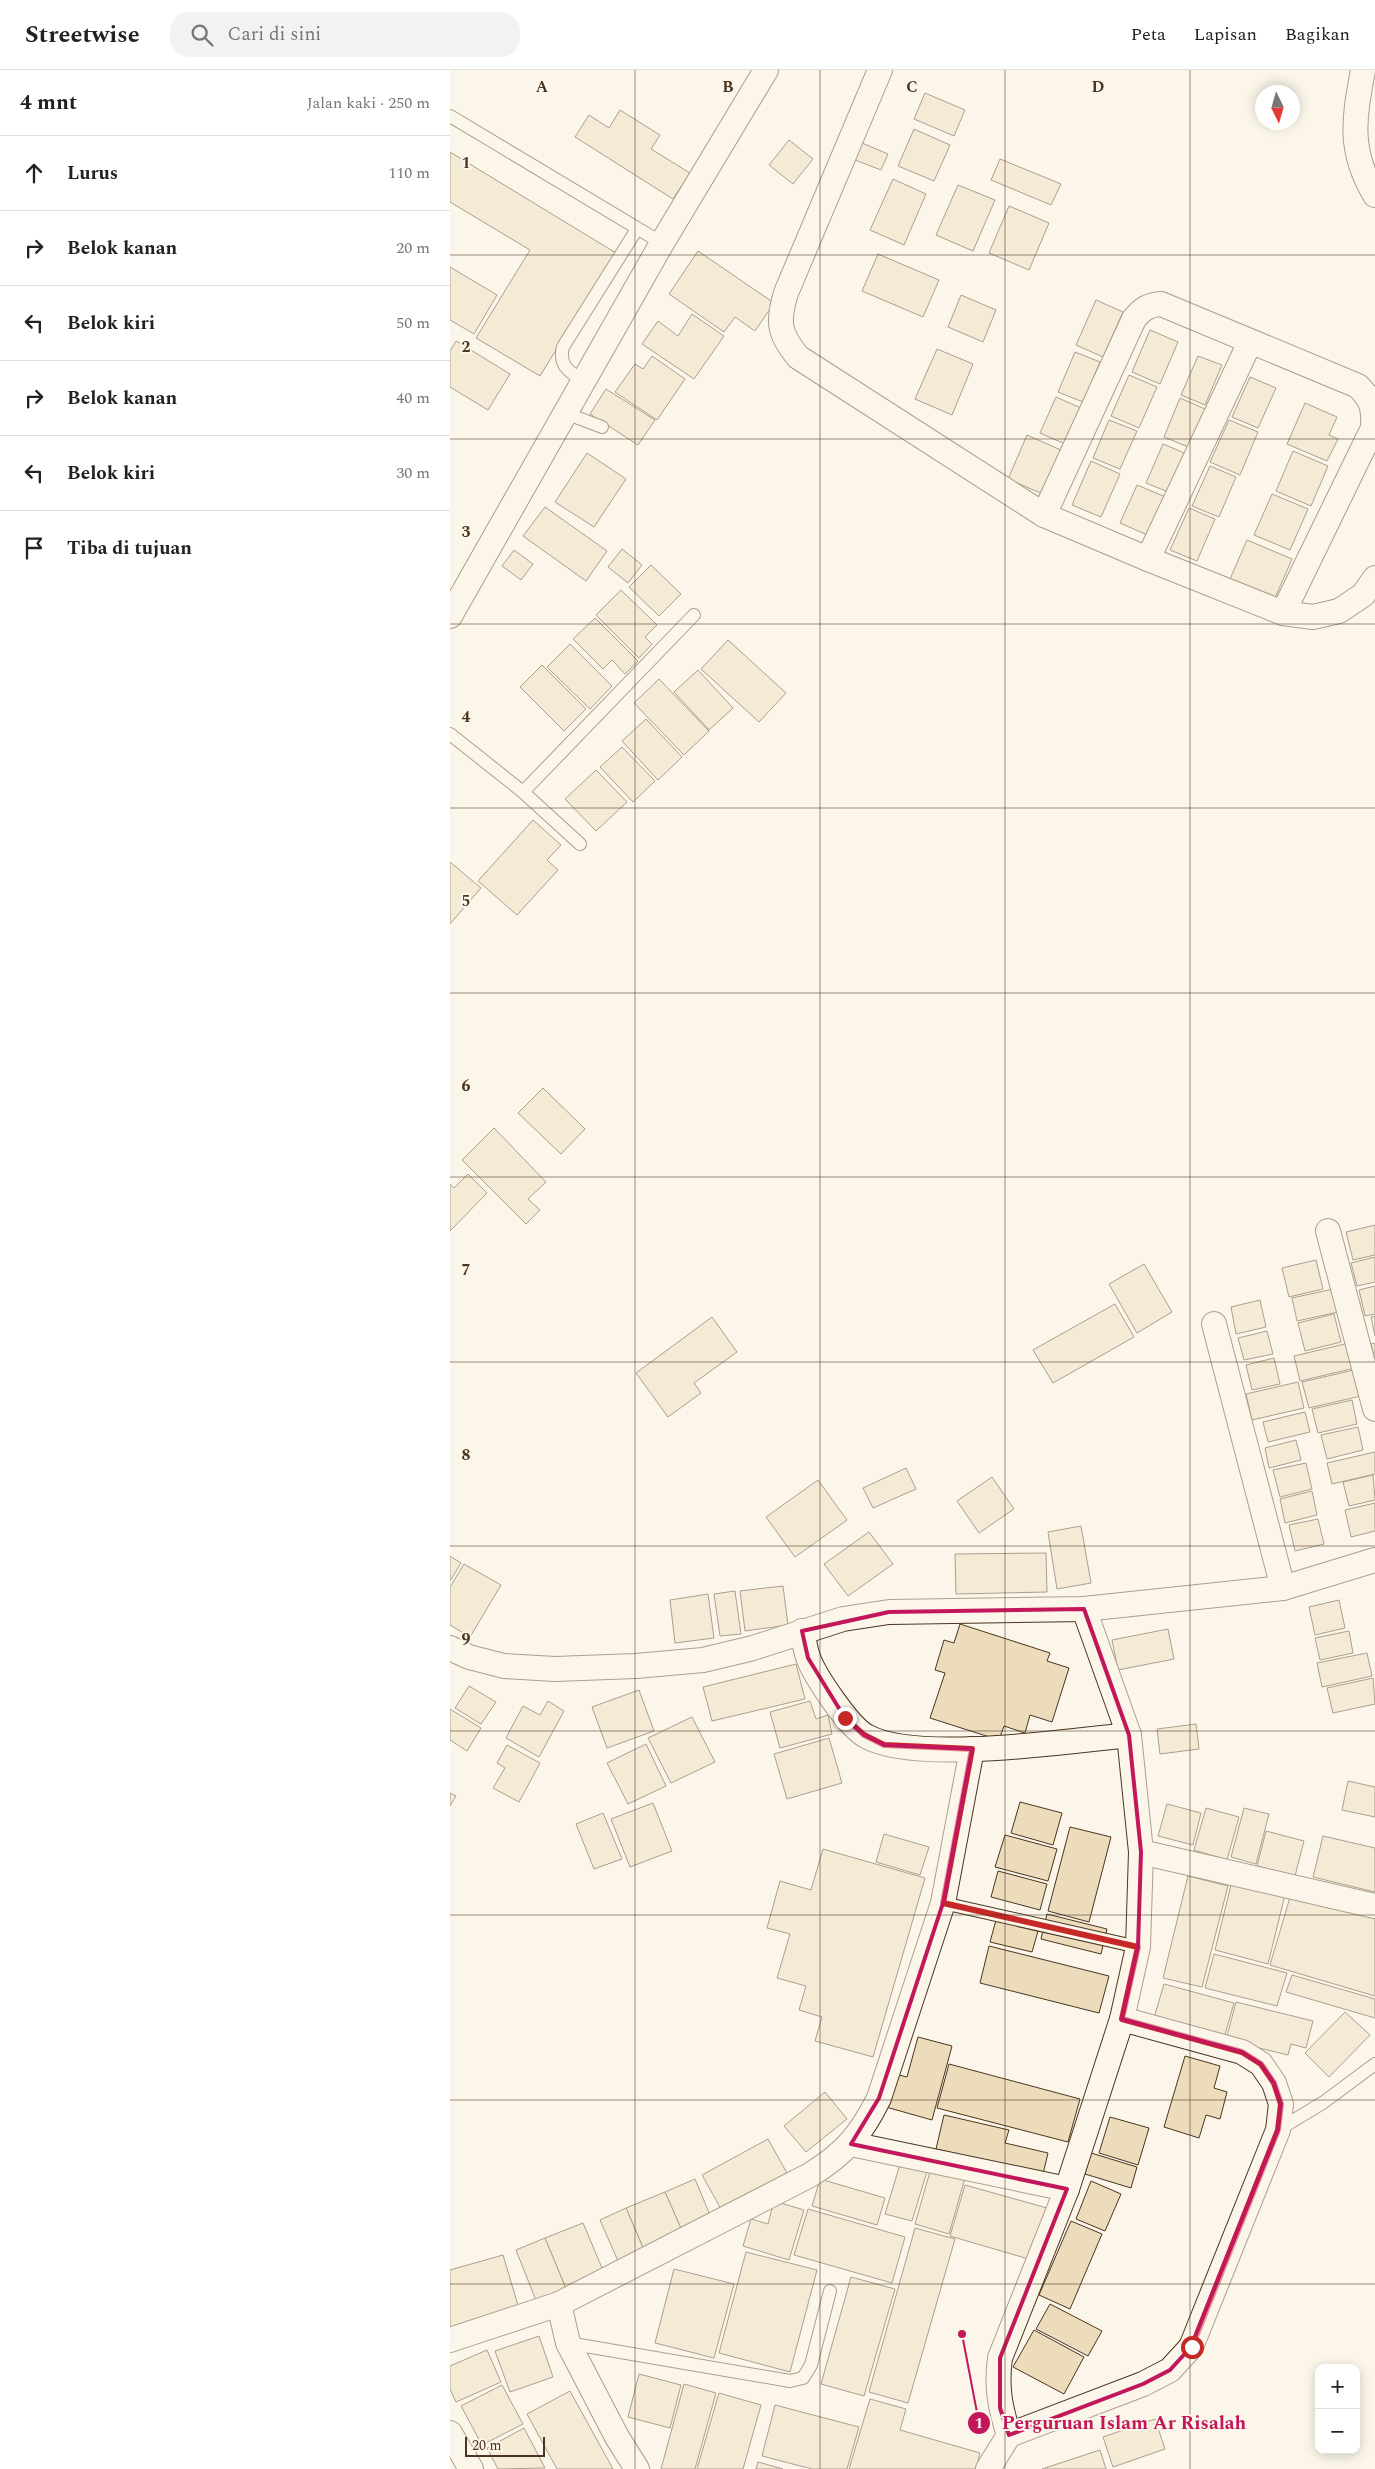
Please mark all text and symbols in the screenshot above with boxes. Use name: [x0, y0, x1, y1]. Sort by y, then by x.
search box: [170, 12, 520, 57]
text: Streetwise: [25, 17, 140, 53]
text: Cari di sini: [228, 20, 321, 49]
icon: search: [188, 21, 216, 49]
text: Peta: [1131, 21, 1166, 48]
text: Lapisan: [1194, 21, 1257, 48]
text: Bagikan: [1285, 21, 1350, 48]
text: A: [536, 75, 549, 99]
text: B: [722, 75, 734, 99]
text: C: [906, 75, 918, 99]
text: D: [1092, 75, 1105, 99]
north arrow: [1255, 85, 1300, 130]
text: 4 mnt: [20, 87, 77, 119]
text: Jalan kaki · 250 m: [307, 91, 430, 115]
text: 1: [462, 151, 470, 175]
icon: ahead: [20, 159, 48, 187]
text: Lurus: [67, 159, 118, 188]
text: 110 m: [388, 161, 430, 185]
icon: right: [20, 234, 48, 262]
text: Belok kanan: [67, 234, 177, 263]
text: 20 m: [396, 236, 430, 260]
icon: left: [20, 309, 48, 337]
text: Belok kiri: [67, 309, 155, 338]
text: 50 m: [396, 311, 430, 335]
text: 2: [462, 335, 471, 359]
icon: right: [20, 384, 48, 412]
text: Belok kanan: [67, 384, 177, 413]
text: 40 m: [396, 386, 430, 410]
icon: left: [20, 459, 48, 487]
text: Belok kiri: [67, 459, 155, 488]
text: 30 m: [396, 461, 430, 485]
text: 3: [462, 520, 471, 544]
icon: arrive: [20, 534, 48, 562]
text: Tiba di tujuan: [67, 534, 192, 563]
text: 4: [462, 705, 471, 729]
text: 5: [462, 889, 470, 913]
text: 6: [462, 1074, 471, 1098]
text: 7: [462, 1258, 471, 1282]
text: 8: [462, 1443, 471, 1467]
text: 9: [462, 1627, 471, 1651]
route end: [834, 1707, 857, 1730]
route start: [1181, 2336, 1204, 2359]
map controls: [1315, 2364, 1360, 2454]
button: +: [1315, 2364, 1360, 2409]
callout: Perguruan Islam Ar Risalah: [966, 2406, 1256, 2440]
text: Perguruan Islam Ar Risalah: [1002, 2409, 1247, 2438]
button: −: [1315, 2409, 1360, 2454]
text: 1: [975, 2412, 983, 2435]
scale bar: [465, 2434, 545, 2457]
text: 20 m: [472, 2435, 502, 2456]

